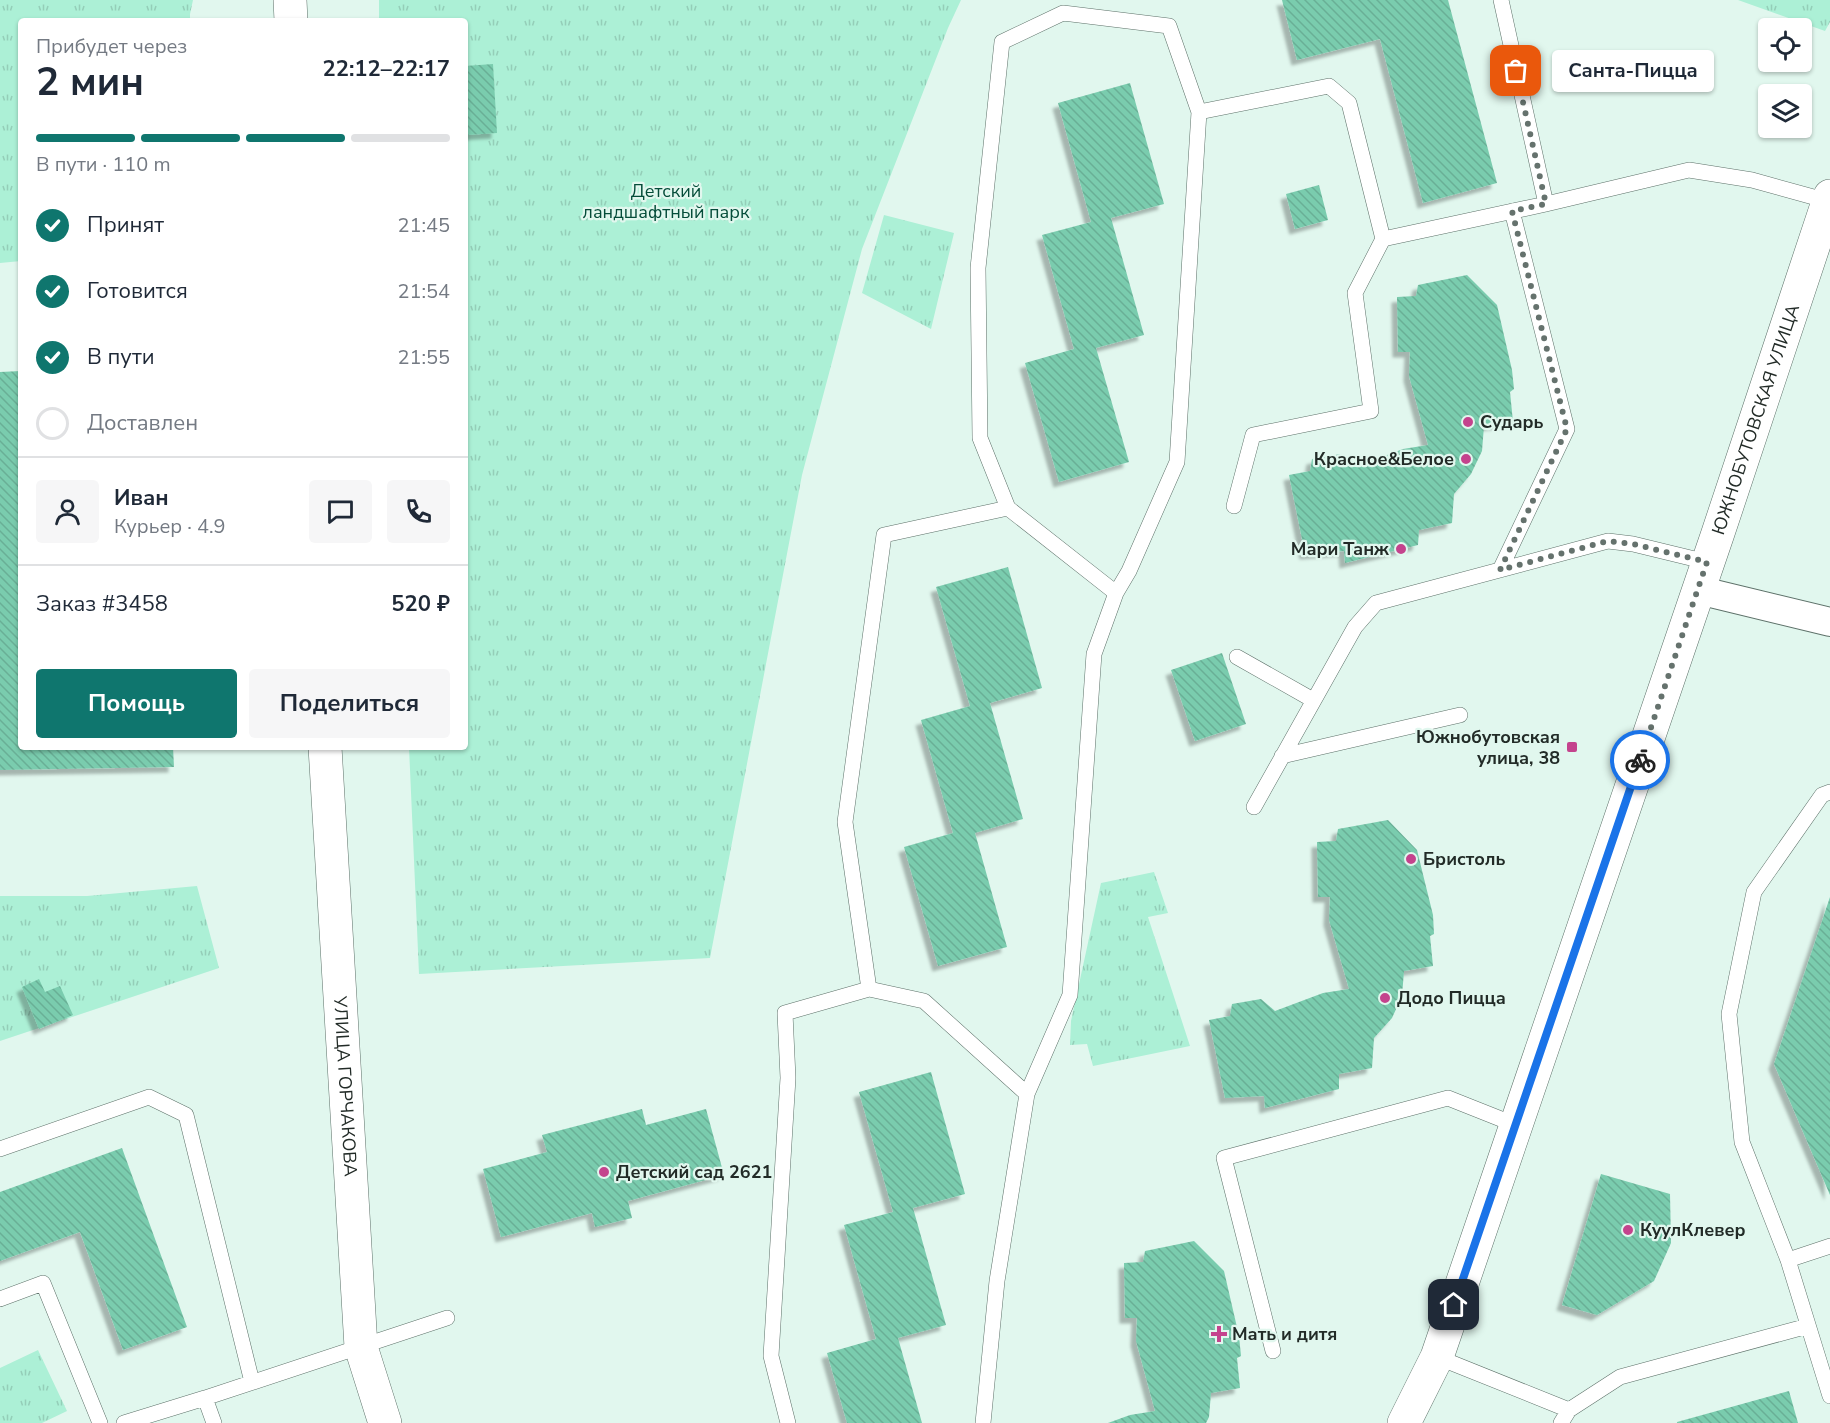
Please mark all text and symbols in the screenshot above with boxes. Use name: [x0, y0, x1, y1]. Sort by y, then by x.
map controls: [1758, 18, 1812, 138]
button: locate: [1758, 18, 1812, 72]
text: Прибудет через: [36, 33, 187, 60]
pin: [1490, 45, 1541, 96]
callout: Санта-Пицца: [1552, 50, 1714, 92]
text: 22:12–22:17: [322, 54, 450, 84]
icon: bag: [1499, 54, 1532, 87]
text: 2 мин: [36, 56, 144, 109]
text: Санта-Пицца: [1568, 57, 1698, 84]
button: layers: [1758, 84, 1812, 138]
text: В пути · 110 m: [36, 151, 171, 178]
park label: Детский ландшафтный парк: [583, 179, 750, 224]
icon: check: [36, 209, 69, 242]
text: Принят: [87, 210, 164, 240]
text: 21:45: [397, 212, 450, 239]
icon: check: [36, 275, 69, 308]
text: Готовится: [87, 276, 188, 306]
text: 21:54: [397, 278, 450, 305]
street label: ЮЖНОБУТОВСКАЯ УЛИЦА: [1706, 301, 1805, 538]
icon: check: [36, 341, 69, 374]
text: В пути: [87, 342, 155, 372]
text: 21:55: [397, 344, 450, 371]
text: Доставлен: [87, 408, 198, 438]
place label: Сударь: [1480, 410, 1544, 434]
marker: Сударь: [1461, 415, 1475, 429]
place label: Красное&Белое: [1314, 447, 1454, 471]
marker: Красное&Белое: [1459, 452, 1473, 466]
button: person: [36, 480, 99, 543]
button: chat: [309, 480, 372, 543]
button: phone: [387, 480, 450, 543]
text: Иван: [114, 483, 169, 513]
text: Курьер · 4.9: [114, 513, 226, 540]
place label: Мари Танж: [1291, 537, 1389, 561]
marker: Мари Танж: [1394, 542, 1408, 556]
text: Заказ #3458: [36, 589, 168, 619]
text: 520 ₽: [391, 589, 450, 619]
button: Помощь: [36, 669, 237, 738]
button: Поделиться: [249, 669, 450, 738]
place label: Южнобутовская улица, 38: [1416, 725, 1560, 770]
courier: [1610, 730, 1670, 790]
marker: Южнобутовская улица, 38: [1565, 740, 1579, 754]
icon: bike: [1624, 744, 1657, 777]
place label: Бристоль: [1423, 847, 1505, 871]
marker: Бристоль: [1404, 852, 1418, 866]
place label: Додо Пицца: [1397, 986, 1506, 1010]
marker: Додо Пицца: [1378, 991, 1392, 1005]
street label: УЛИЦА ГОРЧАКОВА: [328, 994, 363, 1177]
place label: Детский сад 2621: [616, 1160, 772, 1184]
marker: Детский сад 2621: [597, 1165, 611, 1179]
place label: КуулКлевер: [1640, 1218, 1745, 1242]
marker: КуулКлевер: [1621, 1223, 1635, 1237]
pin: [1428, 1279, 1479, 1330]
icon: home: [1437, 1288, 1470, 1321]
place label: Мать и дитя: [1232, 1322, 1337, 1346]
marker: Мать и дитя: [1210, 1325, 1228, 1343]

